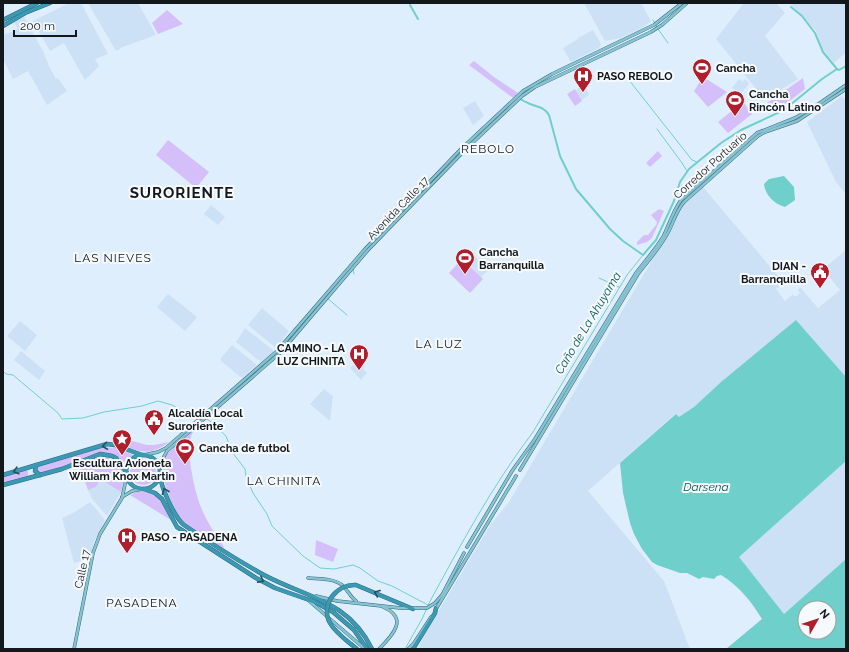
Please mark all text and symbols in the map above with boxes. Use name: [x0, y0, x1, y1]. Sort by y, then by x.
scale bar: [14, 12, 76, 38]
text: 200 m: [20, 19, 55, 33]
sports icon: Cancha: [691, 57, 713, 85]
place label: Cancha: [716, 62, 756, 75]
hospital icon: PASO REBOLO: [572, 65, 594, 93]
place label: PASO REBOLO: [597, 70, 673, 83]
place label: Cancha Rincón Latino: [749, 88, 821, 114]
sports icon: Cancha Rincón Latino: [724, 89, 746, 117]
street label: Corredor Portuario: [671, 129, 750, 202]
district label: REBOLO: [461, 142, 515, 156]
street label: Avenida Calle 17: [365, 174, 432, 243]
district label: SURORIENTE: [130, 184, 234, 202]
place label: Cancha Barranquilla: [479, 246, 544, 272]
sports icon: Cancha Barranquilla: [454, 247, 476, 275]
district label: LAS NIEVES: [74, 251, 152, 265]
place label: DIAN - Barranquilla: [741, 260, 806, 286]
public building icon: DIAN - Barranquilla: [809, 261, 831, 289]
water label: Caño de La Ahuyama: [552, 269, 624, 377]
district label: LA LUZ: [415, 337, 463, 351]
place label: CAMINO - LA LUZ CHINITA: [277, 342, 346, 368]
hospital icon: CAMINO - LA LUZ CHINITA: [348, 343, 370, 371]
place label: Alcaldía Local Suroriente: [168, 407, 243, 433]
public building icon: Alcaldía Local Suroriente: [143, 408, 165, 436]
place icon: Escultura Avioneta William Knox Martin: [111, 428, 133, 456]
sports icon: Cancha de futbol: [174, 437, 196, 465]
one-way arrow: [102, 441, 108, 450]
place label: Cancha de futbol: [199, 442, 290, 455]
place label: Escultura Avioneta William Knox Martin: [69, 457, 175, 483]
one-way arrow: [13, 466, 20, 475]
district label: LA CHINITA: [247, 474, 321, 488]
water label: Darsena: [683, 480, 729, 494]
one-way arrow: [162, 488, 170, 496]
hospital icon: PASO - PASADENA: [116, 526, 138, 554]
place label: PASO - PASADENA: [141, 531, 238, 544]
street label: Calle 17: [72, 548, 93, 590]
one-way arrow: [257, 575, 264, 583]
one-way arrow: [373, 590, 381, 598]
district label: PASADENA: [106, 596, 178, 610]
north arrow: [797, 600, 837, 640]
text: N: [817, 607, 832, 621]

